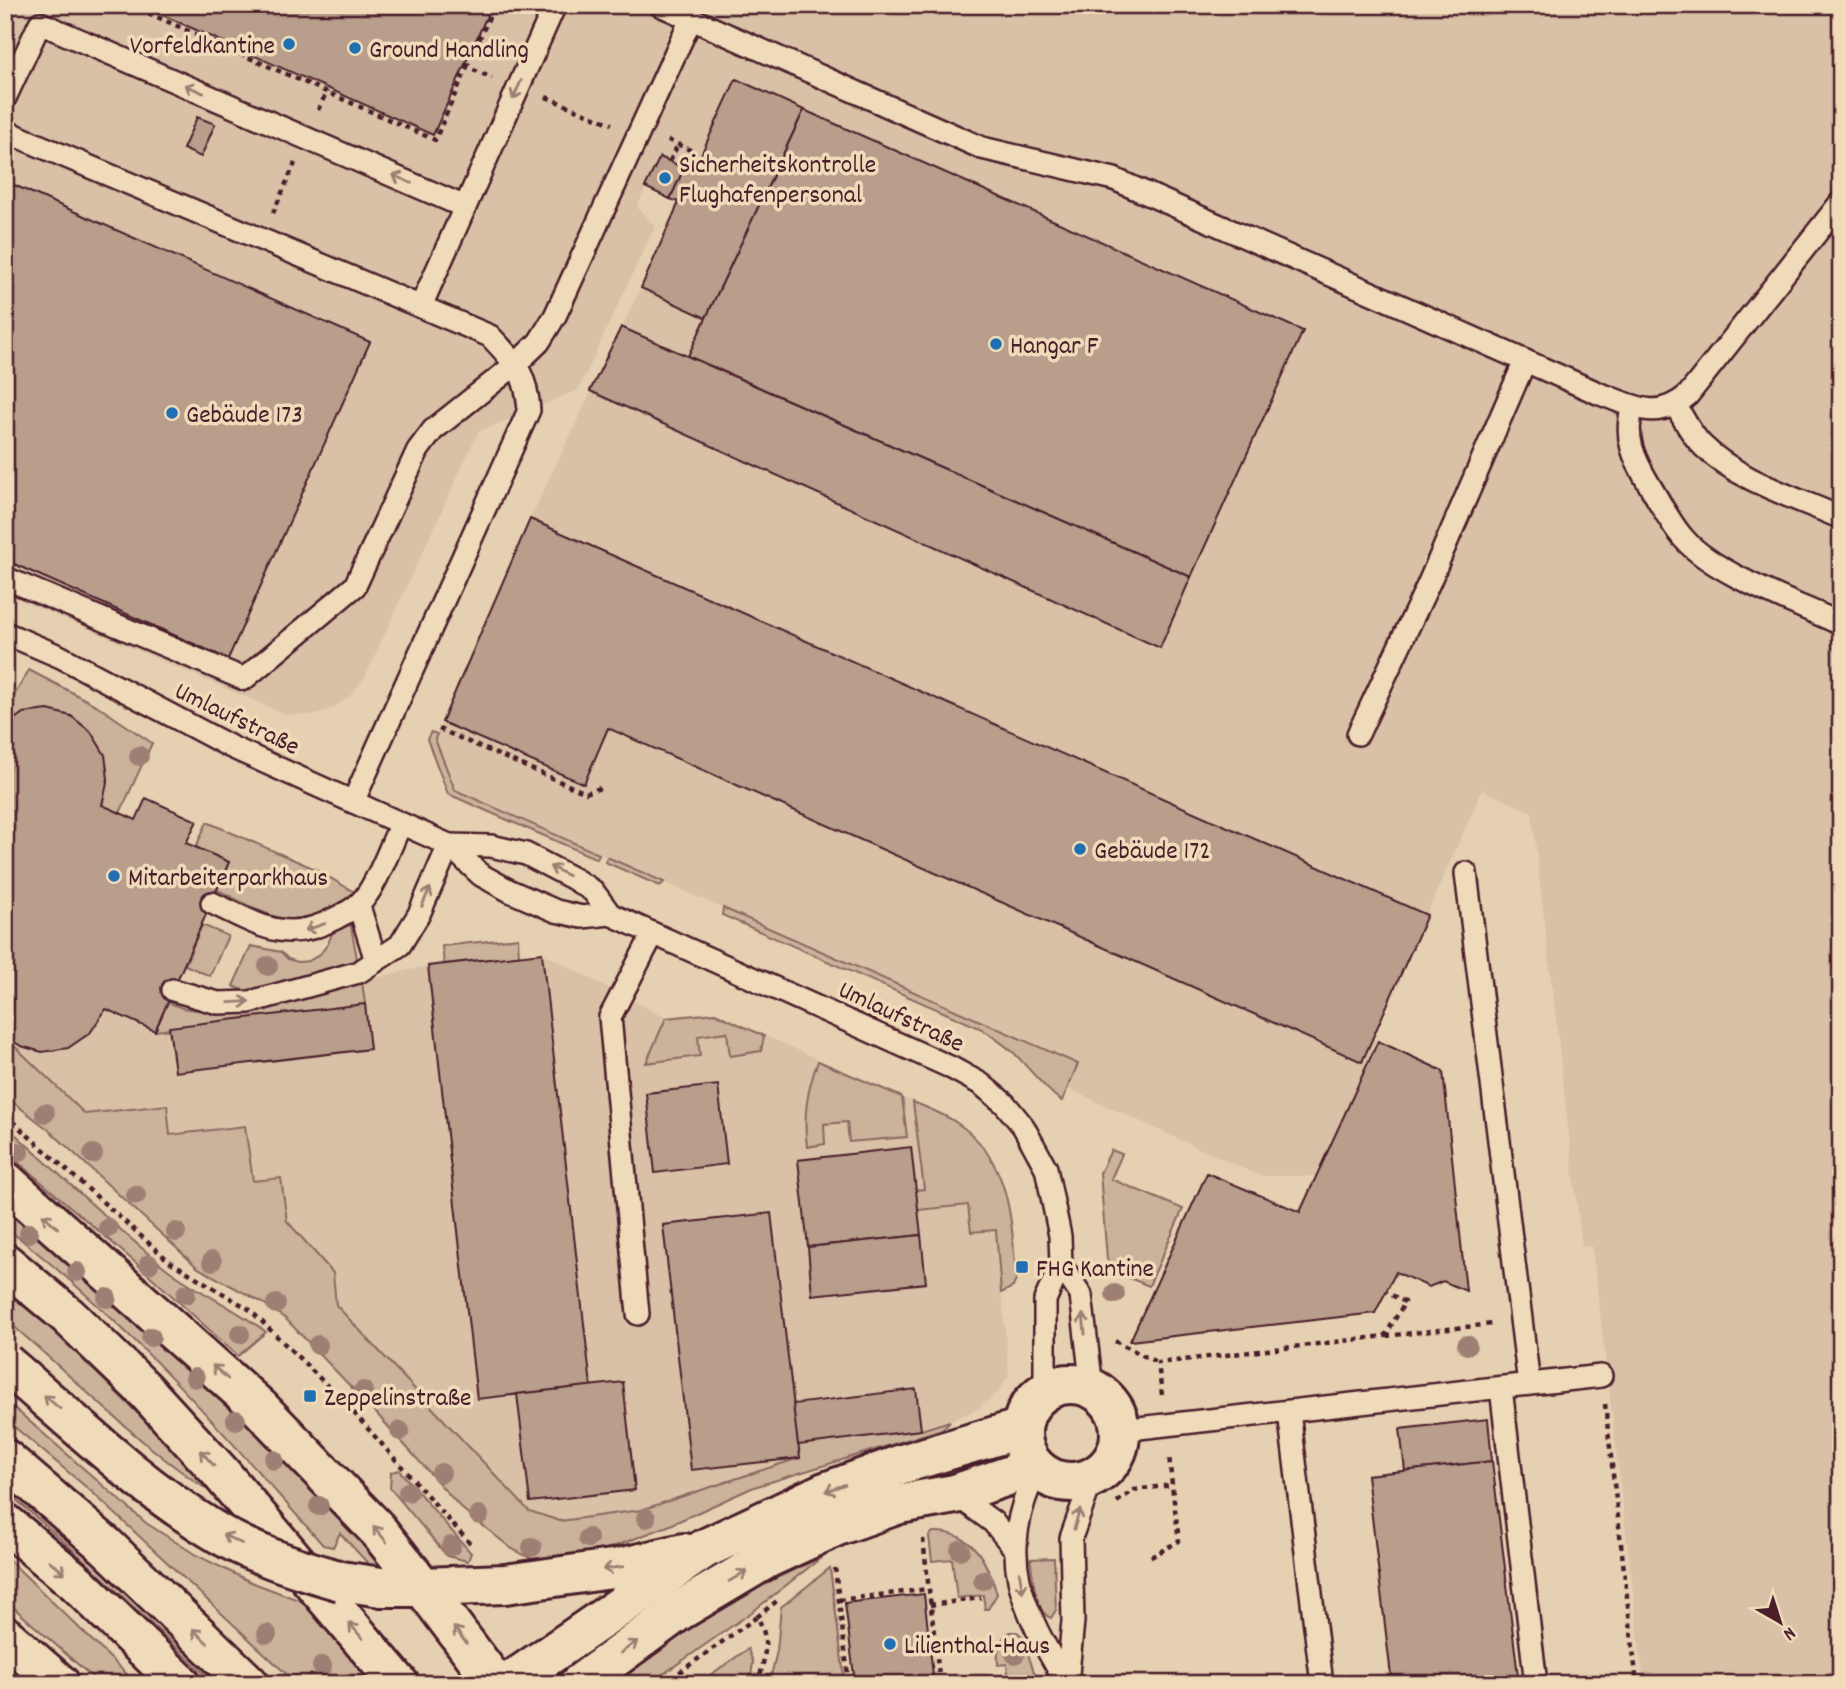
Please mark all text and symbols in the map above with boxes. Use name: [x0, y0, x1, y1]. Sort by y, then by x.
place label: Vorfeldkantine: [130, 29, 275, 66]
place label: Ground Handling: [369, 33, 529, 70]
marker: Vorfeldkantine: [281, 36, 297, 52]
marker: Ground Handling: [347, 40, 363, 56]
one-way arrow: [510, 79, 523, 100]
one-way arrow: [183, 82, 205, 95]
place label: Sicherheitskontrolle Flughafenpersonal: [679, 148, 876, 215]
marker: Sicherheitskontrolle Flughafenpersonal: [657, 170, 673, 186]
one-way arrow: [392, 172, 414, 185]
place label: Hangar F: [1010, 329, 1099, 366]
marker: Hangar F: [988, 336, 1004, 352]
place label: Gebäude 173: [186, 398, 303, 435]
marker: Gebäude 173: [164, 405, 180, 421]
street label: Umlaufstraße: [168, 674, 305, 766]
place label: Gebäude 172: [1094, 834, 1211, 871]
marker: Gebäude 172: [1072, 841, 1088, 857]
place label: Mitarbeiterparkhaus: [128, 861, 328, 898]
one-way arrow: [549, 863, 570, 877]
marker: Mitarbeiterparkhaus: [106, 868, 122, 884]
one-way arrow: [420, 887, 433, 908]
one-way arrow: [304, 922, 326, 934]
street label: Umlaufstraße: [831, 973, 970, 1064]
one-way arrow: [227, 996, 250, 1009]
one-way arrow: [42, 1213, 60, 1229]
place label: FHG Kantine: [1036, 1252, 1154, 1289]
marker: FHG Kantine: [1014, 1259, 1030, 1275]
one-way arrow: [1077, 1313, 1090, 1335]
one-way arrow: [212, 1365, 230, 1381]
place label: Zeppelinstraße: [324, 1381, 471, 1418]
marker: Zeppelinstraße: [302, 1388, 318, 1404]
one-way arrow: [43, 1394, 61, 1410]
one-way arrow: [199, 1449, 215, 1467]
one-way arrow: [824, 1483, 846, 1496]
one-way arrow: [1072, 1508, 1084, 1530]
one-way arrow: [372, 1526, 388, 1544]
one-way arrow: [222, 1532, 243, 1546]
one-way arrow: [48, 1559, 66, 1575]
one-way arrow: [602, 1562, 625, 1575]
one-way arrow: [727, 1568, 747, 1582]
one-way arrow: [1014, 1570, 1028, 1593]
north arrow: [1744, 1588, 1814, 1658]
text: N: [1776, 1619, 1801, 1646]
one-way arrow: [348, 1622, 364, 1640]
one-way arrow: [453, 1626, 468, 1645]
one-way arrow: [192, 1628, 209, 1645]
place label: Lilienthal-Haus: [904, 1629, 1050, 1666]
marker: Lilienthal-Haus: [882, 1636, 898, 1652]
one-way arrow: [620, 1640, 638, 1655]

